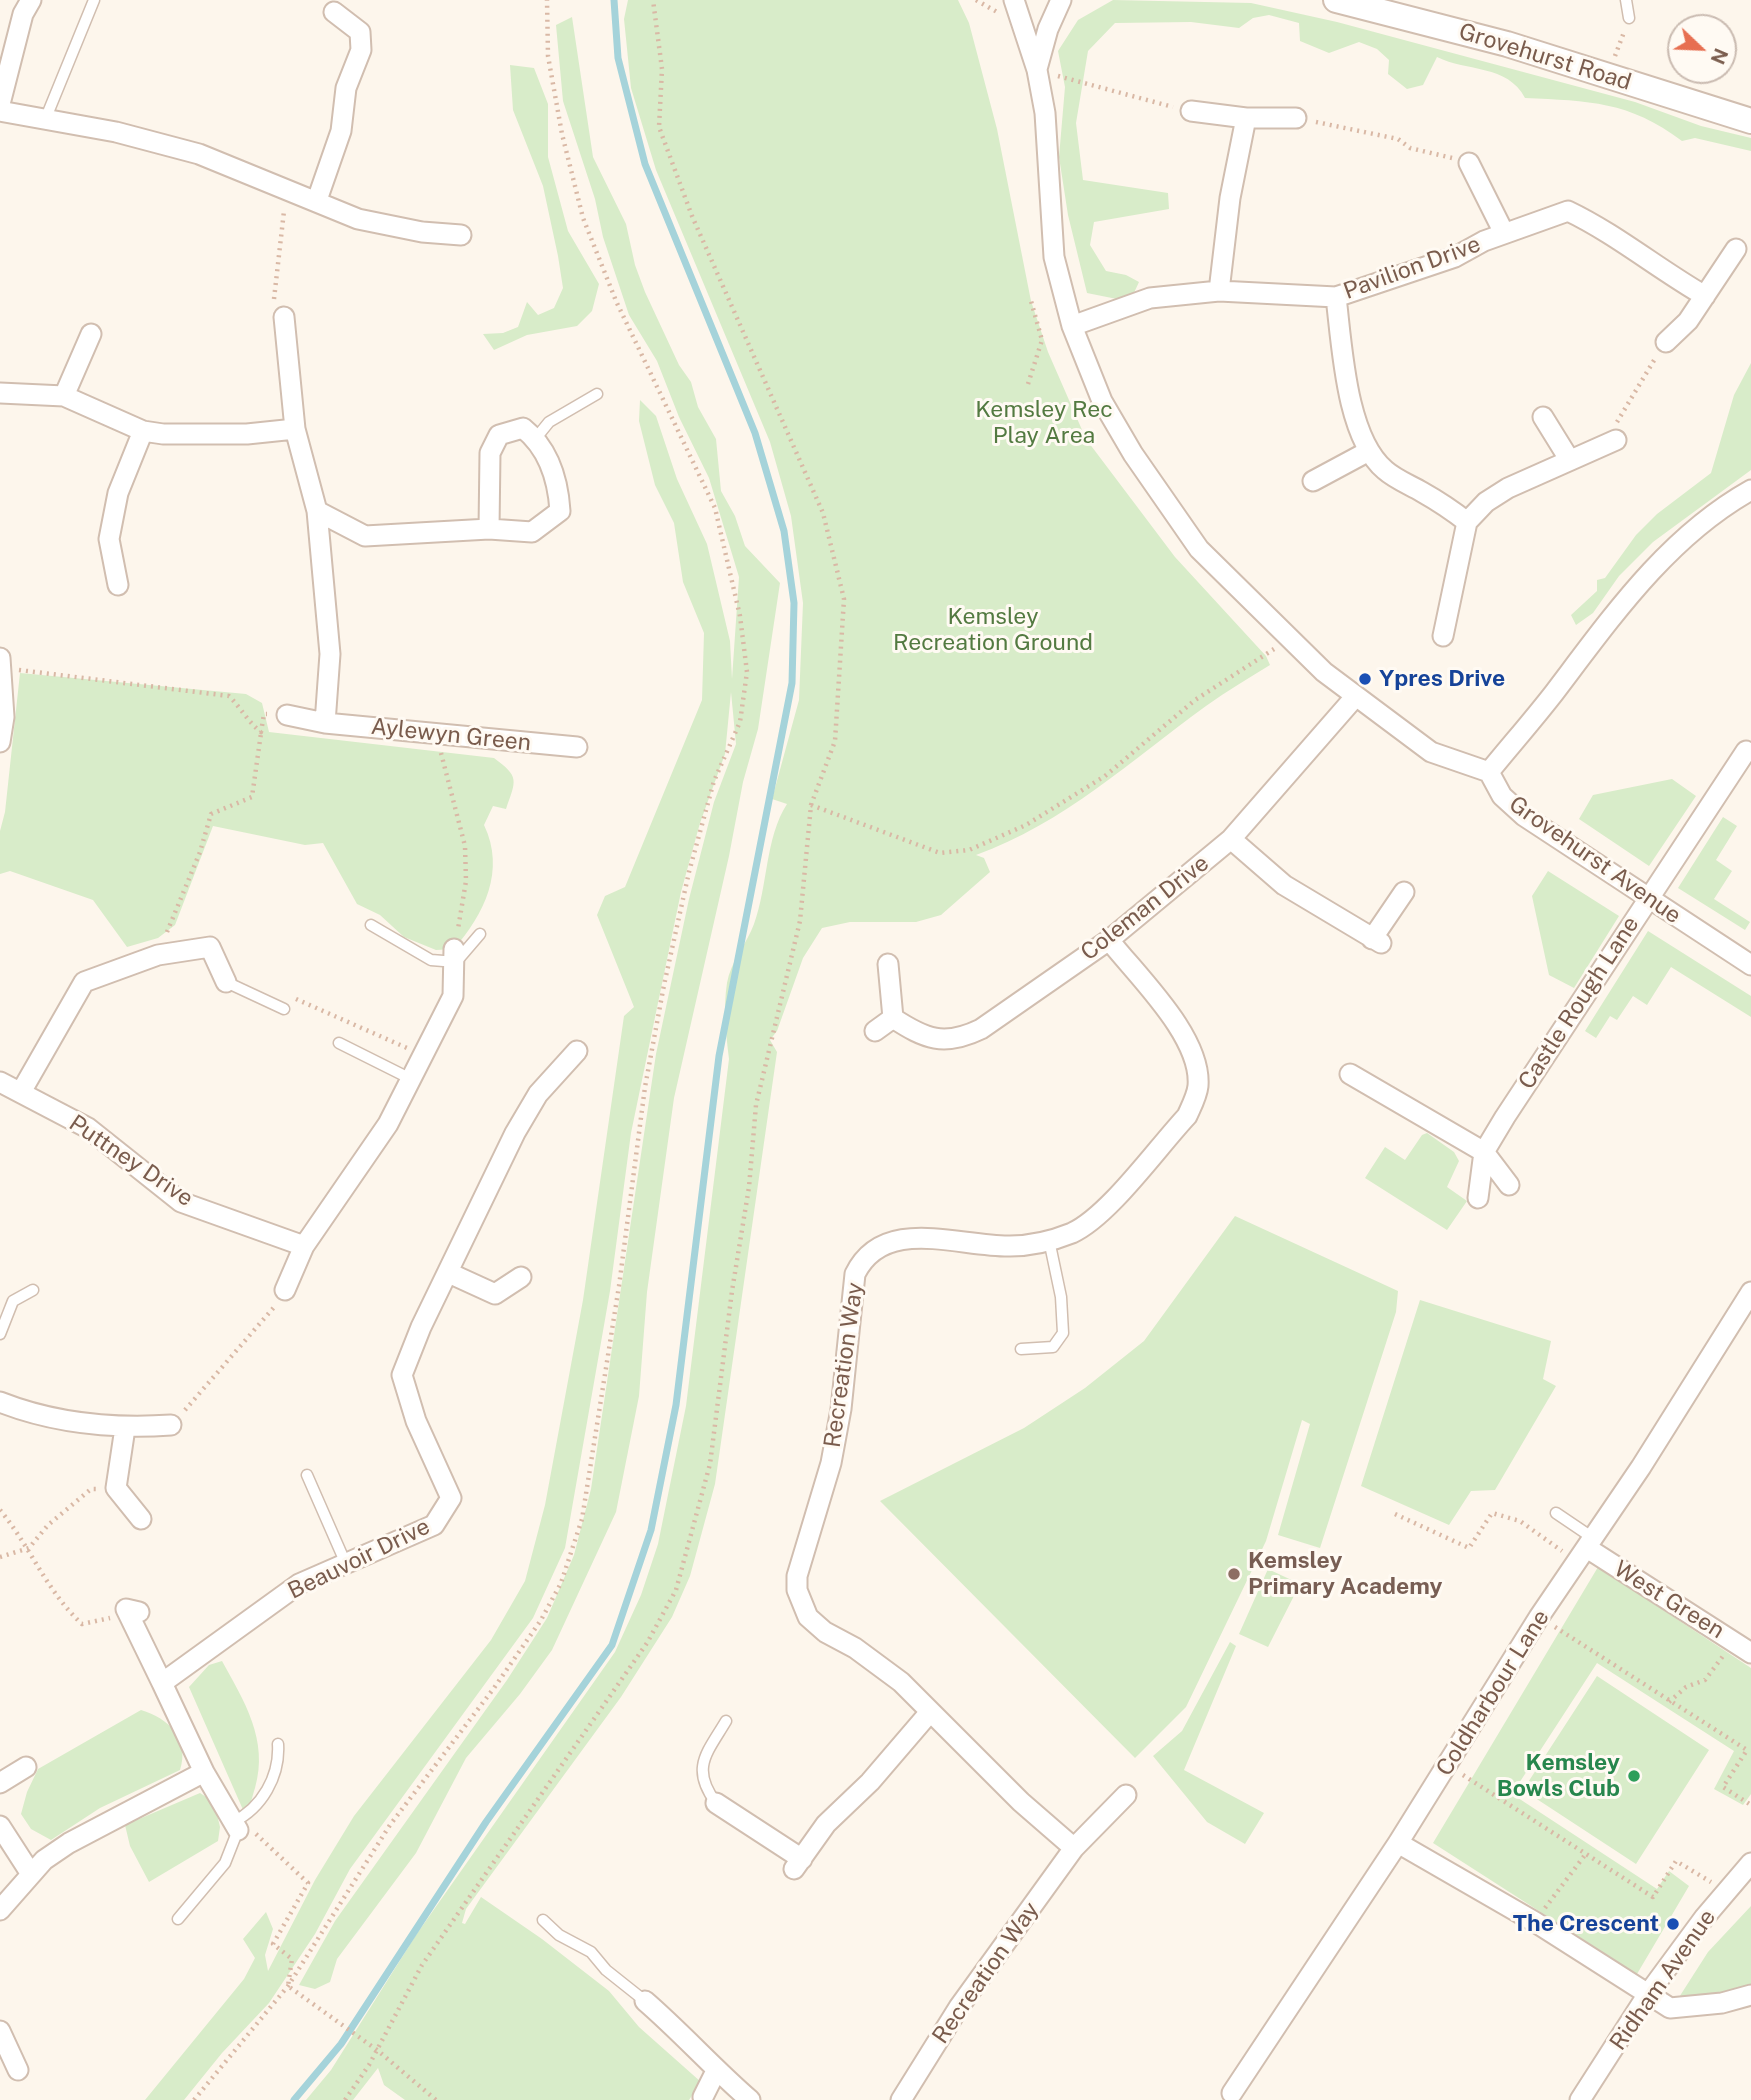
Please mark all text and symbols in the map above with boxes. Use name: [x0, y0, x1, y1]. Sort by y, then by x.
north arrow: [1667, 14, 1737, 84]
street label: Grovehurst Road: [1455, 18, 1635, 96]
text: N: [1706, 45, 1733, 68]
street label: Pavilion Drive: [1340, 230, 1484, 306]
park label: Kemsley Rec Play Area: [975, 396, 1113, 450]
park label: Kemsley Recreation Ground: [893, 603, 1093, 657]
place label: Ypres Drive: [1379, 665, 1505, 693]
marker: Ypres Drive: [1357, 671, 1373, 687]
street label: Aylewyn Green: [370, 713, 532, 757]
street label: Grovehurst Avenue: [1504, 790, 1686, 930]
street label: Coleman Drive: [1076, 850, 1214, 966]
street label: Castle Rough Lane: [1513, 912, 1645, 1094]
street label: Puttney Drive: [64, 1109, 198, 1213]
street label: Recreation Way: [819, 1281, 869, 1449]
street label: Beauvoir Drive: [284, 1513, 434, 1605]
place label: Kemsley Primary Academy: [1248, 1547, 1442, 1601]
street label: West Green: [1609, 1555, 1729, 1645]
marker: Kemsley Primary Academy: [1226, 1566, 1242, 1582]
street label: Coldharbour Lane: [1431, 1605, 1555, 1781]
place label: Kemsley Bowls Club: [1497, 1749, 1620, 1803]
marker: Kemsley Bowls Club: [1626, 1768, 1642, 1784]
street label: Recreation Way: [927, 1897, 1045, 2049]
street label: Ridham Avenue: [1604, 1904, 1722, 2056]
place label: The Crescent: [1513, 1910, 1659, 1938]
marker: The Crescent: [1665, 1916, 1681, 1932]

